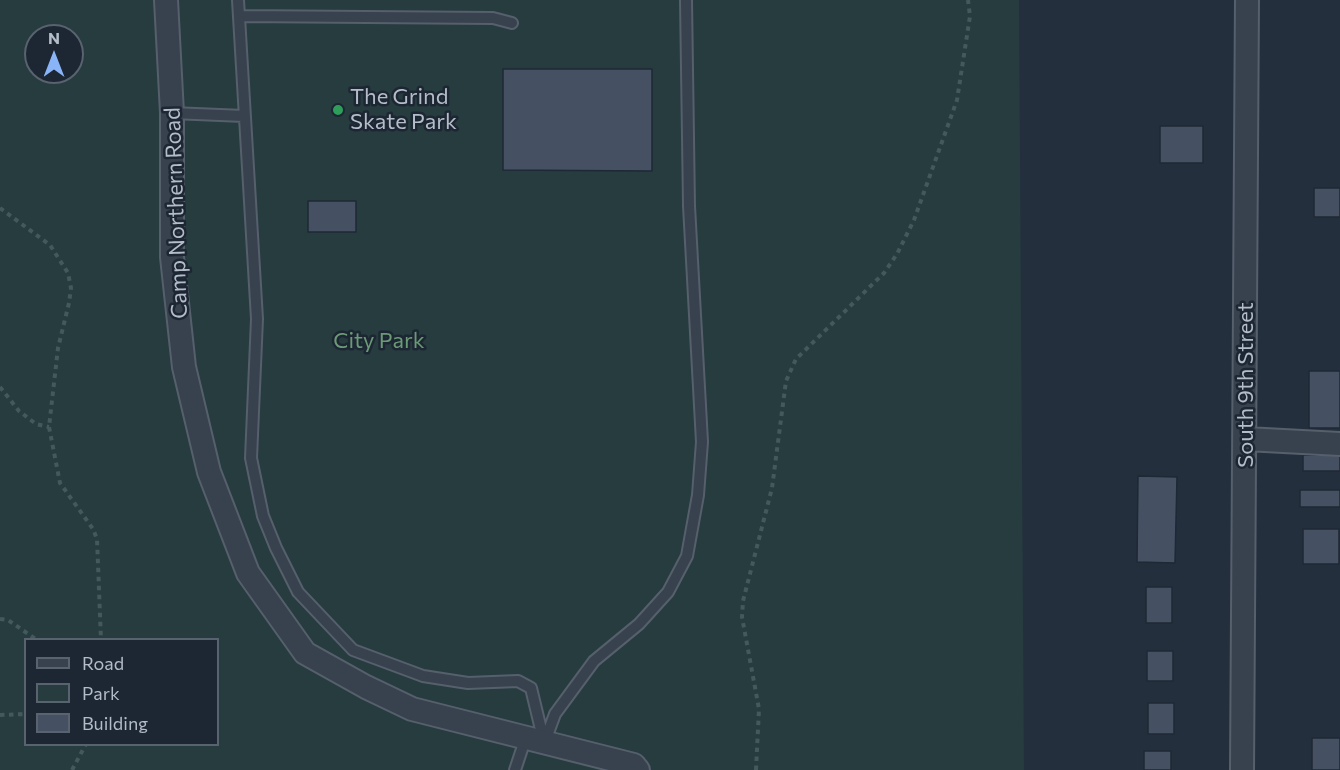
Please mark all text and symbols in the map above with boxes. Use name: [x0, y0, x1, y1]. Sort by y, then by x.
north arrow: [24, 24, 84, 84]
text: N: [48, 28, 60, 47]
place label: The Grind Skate Park: [350, 84, 457, 136]
marker: The Grind Skate Park: [331, 103, 345, 117]
street label: Camp Northern Road: [159, 107, 193, 319]
street label: South 9th Street: [1233, 302, 1259, 468]
park label: City Park: [333, 328, 425, 354]
legend: [24, 638, 219, 746]
text: Road: [82, 652, 124, 674]
text: Park: [82, 682, 120, 704]
text: Building: [82, 712, 148, 734]

